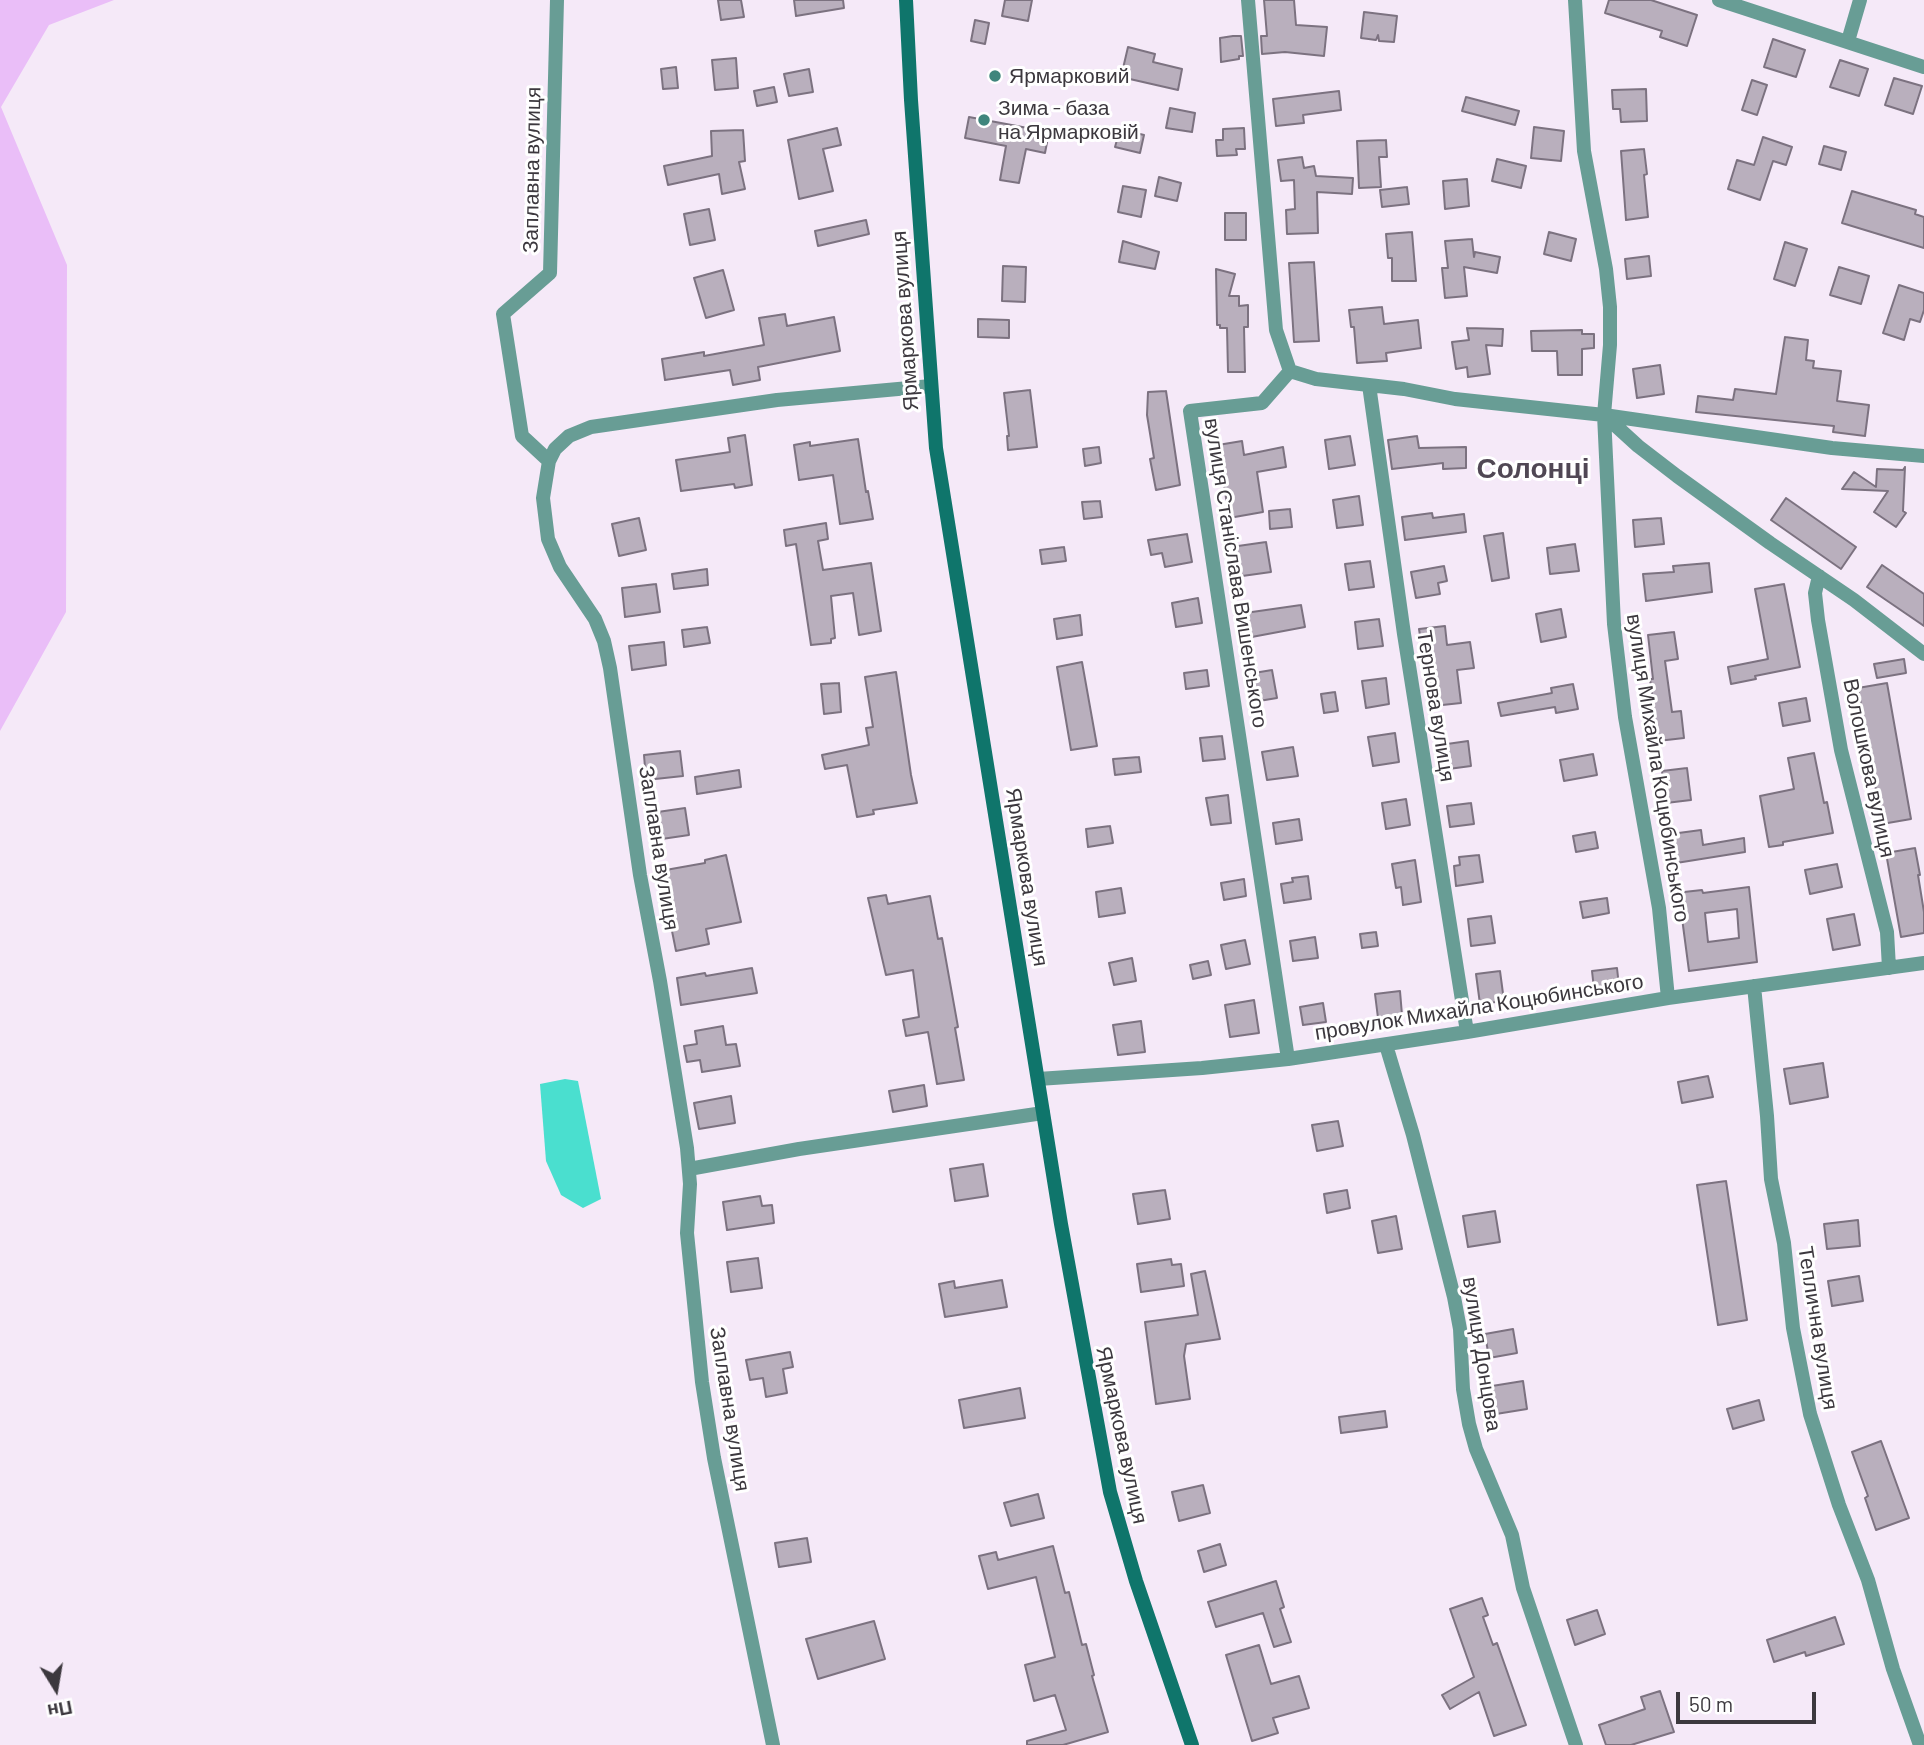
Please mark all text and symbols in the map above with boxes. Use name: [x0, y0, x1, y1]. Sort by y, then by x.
place label: Ярмарковий: [1009, 63, 1129, 89]
marker: Ярмарковий: [987, 68, 1003, 84]
street label: Заплавна вулиця: [518, 87, 546, 253]
place label: Зима - база на Ярмарковій: [998, 95, 1139, 145]
marker: Зима - база на Ярмарковій: [976, 112, 992, 128]
street label: Ярмаркова вулиця: [886, 230, 924, 412]
street label: вулиця Станіслава Вишенського: [1199, 416, 1273, 730]
district label: Солонці: [1476, 452, 1590, 486]
street label: вулиця Михайла Коцюбинського: [1621, 612, 1695, 924]
street label: Тернова вулиця: [1412, 628, 1460, 784]
street label: Волошкова вулиця: [1838, 676, 1900, 860]
street label: Заплавна вулиця: [634, 764, 684, 932]
street label: Ярмаркова вулиця: [1000, 786, 1054, 968]
street label: провулок Михайла Коцюбинського: [1313, 969, 1645, 1045]
street label: Теплична вулиця: [1793, 1244, 1843, 1412]
street label: вулиця Донцова: [1457, 1275, 1507, 1433]
street label: Заплавна вулиця: [705, 1325, 755, 1493]
street label: Ярмаркова вулиця: [1091, 1344, 1153, 1526]
north arrow: [21, 1654, 91, 1724]
scale bar: [1679, 1678, 1819, 1722]
text: 50 m: [1689, 1691, 1733, 1716]
text: Пн: [46, 1696, 75, 1724]

